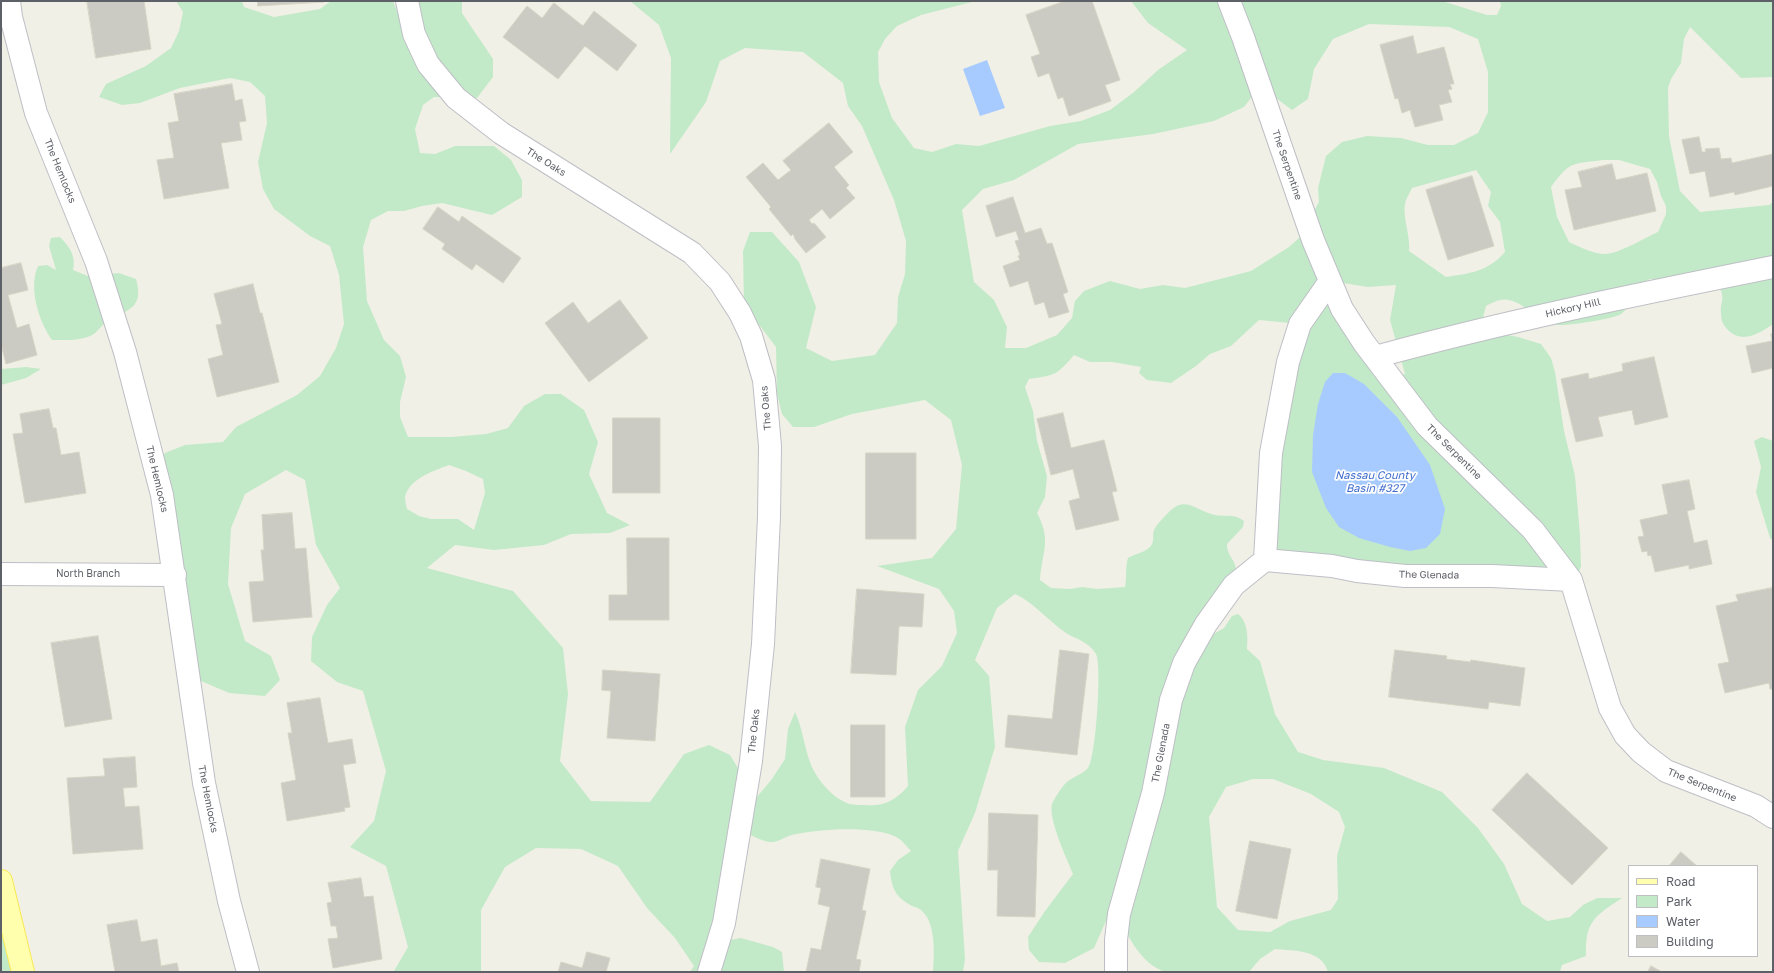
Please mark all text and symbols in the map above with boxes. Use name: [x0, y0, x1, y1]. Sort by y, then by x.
street label: The Serpentine: [1269, 128, 1305, 202]
street label: The Hemlocks: [42, 137, 78, 205]
street label: The Oaks: [524, 145, 568, 179]
street label: Hickory Hill: [1544, 296, 1602, 320]
street label: The Oaks: [758, 385, 774, 431]
street label: The Serpentine: [1424, 422, 1484, 482]
street label: The Hemlocks: [143, 444, 171, 514]
water label: Nassau County Basin #327: [1335, 469, 1415, 495]
street label: North Branch: [56, 568, 120, 580]
street label: The Glenada: [1399, 568, 1459, 582]
street label: The Oaks: [746, 708, 762, 754]
street label: The Glenada: [1149, 722, 1173, 784]
street label: The Hemlocks: [196, 764, 220, 834]
street label: The Serpentine: [1666, 766, 1738, 804]
legend: [1628, 865, 1758, 957]
text: Road: [1666, 874, 1695, 889]
text: Park: [1666, 894, 1692, 909]
text: Water: [1666, 914, 1700, 929]
text: Building: [1666, 934, 1714, 949]

